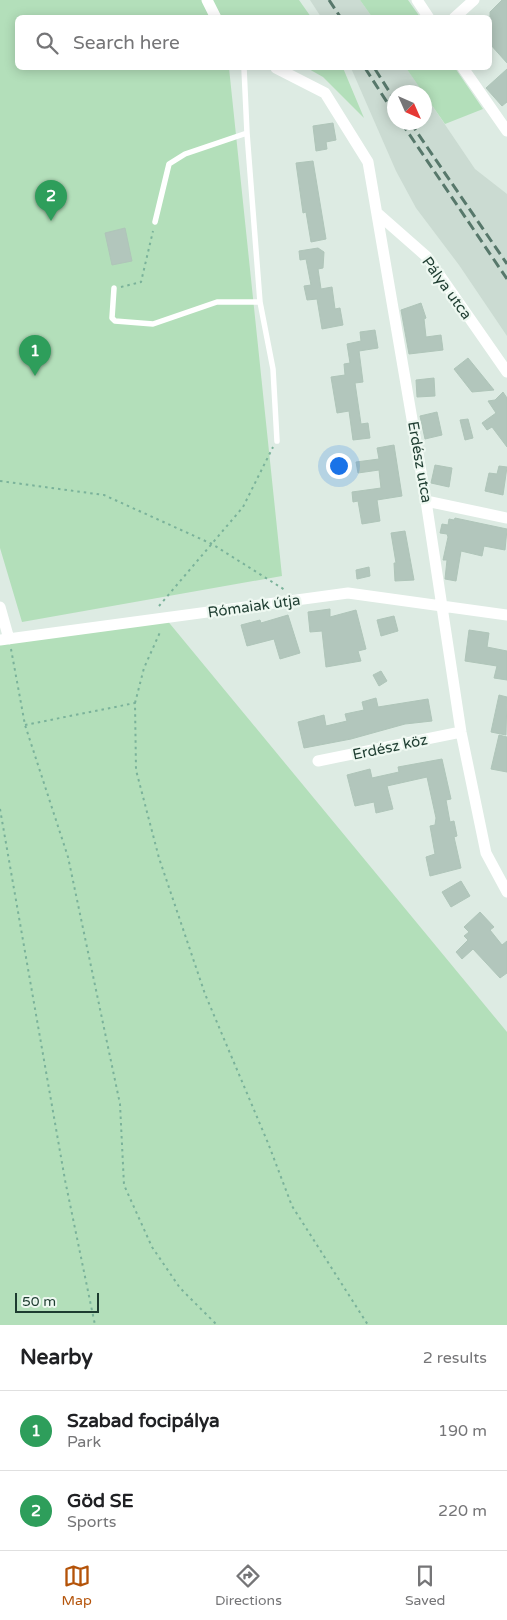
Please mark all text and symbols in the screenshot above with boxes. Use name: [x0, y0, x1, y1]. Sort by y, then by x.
search box: [15, 15, 492, 70]
icon: search: [33, 29, 61, 57]
text: Search here: [73, 32, 180, 54]
north arrow: [387, 85, 432, 130]
pin: 2: [35, 180, 67, 221]
street label: Pálya utca: [418, 253, 476, 323]
pin: 1: [19, 335, 51, 376]
street label: Erdész utca: [404, 420, 436, 504]
your location: [326, 453, 352, 479]
street label: Rómaiak útja: [207, 591, 301, 621]
street label: Erdész köz: [351, 730, 429, 764]
scale bar: [15, 1290, 99, 1313]
text: 50 m: [22, 1293, 56, 1310]
text: Nearby: [20, 1345, 93, 1370]
text: 2 results: [423, 1348, 487, 1368]
text: Szabad focipálya: [67, 1410, 220, 1432]
text: 1: [31, 1421, 41, 1441]
text: 190 m: [438, 1421, 487, 1441]
text: Park: [67, 1432, 101, 1452]
text: Göd SE: [67, 1490, 134, 1512]
text: 2: [31, 1501, 41, 1521]
text: 220 m: [438, 1501, 487, 1521]
text: Sports: [67, 1512, 116, 1532]
tab: Map: [62, 1562, 92, 1609]
tab: Directions: [215, 1562, 282, 1609]
tab: Saved: [405, 1562, 445, 1609]

